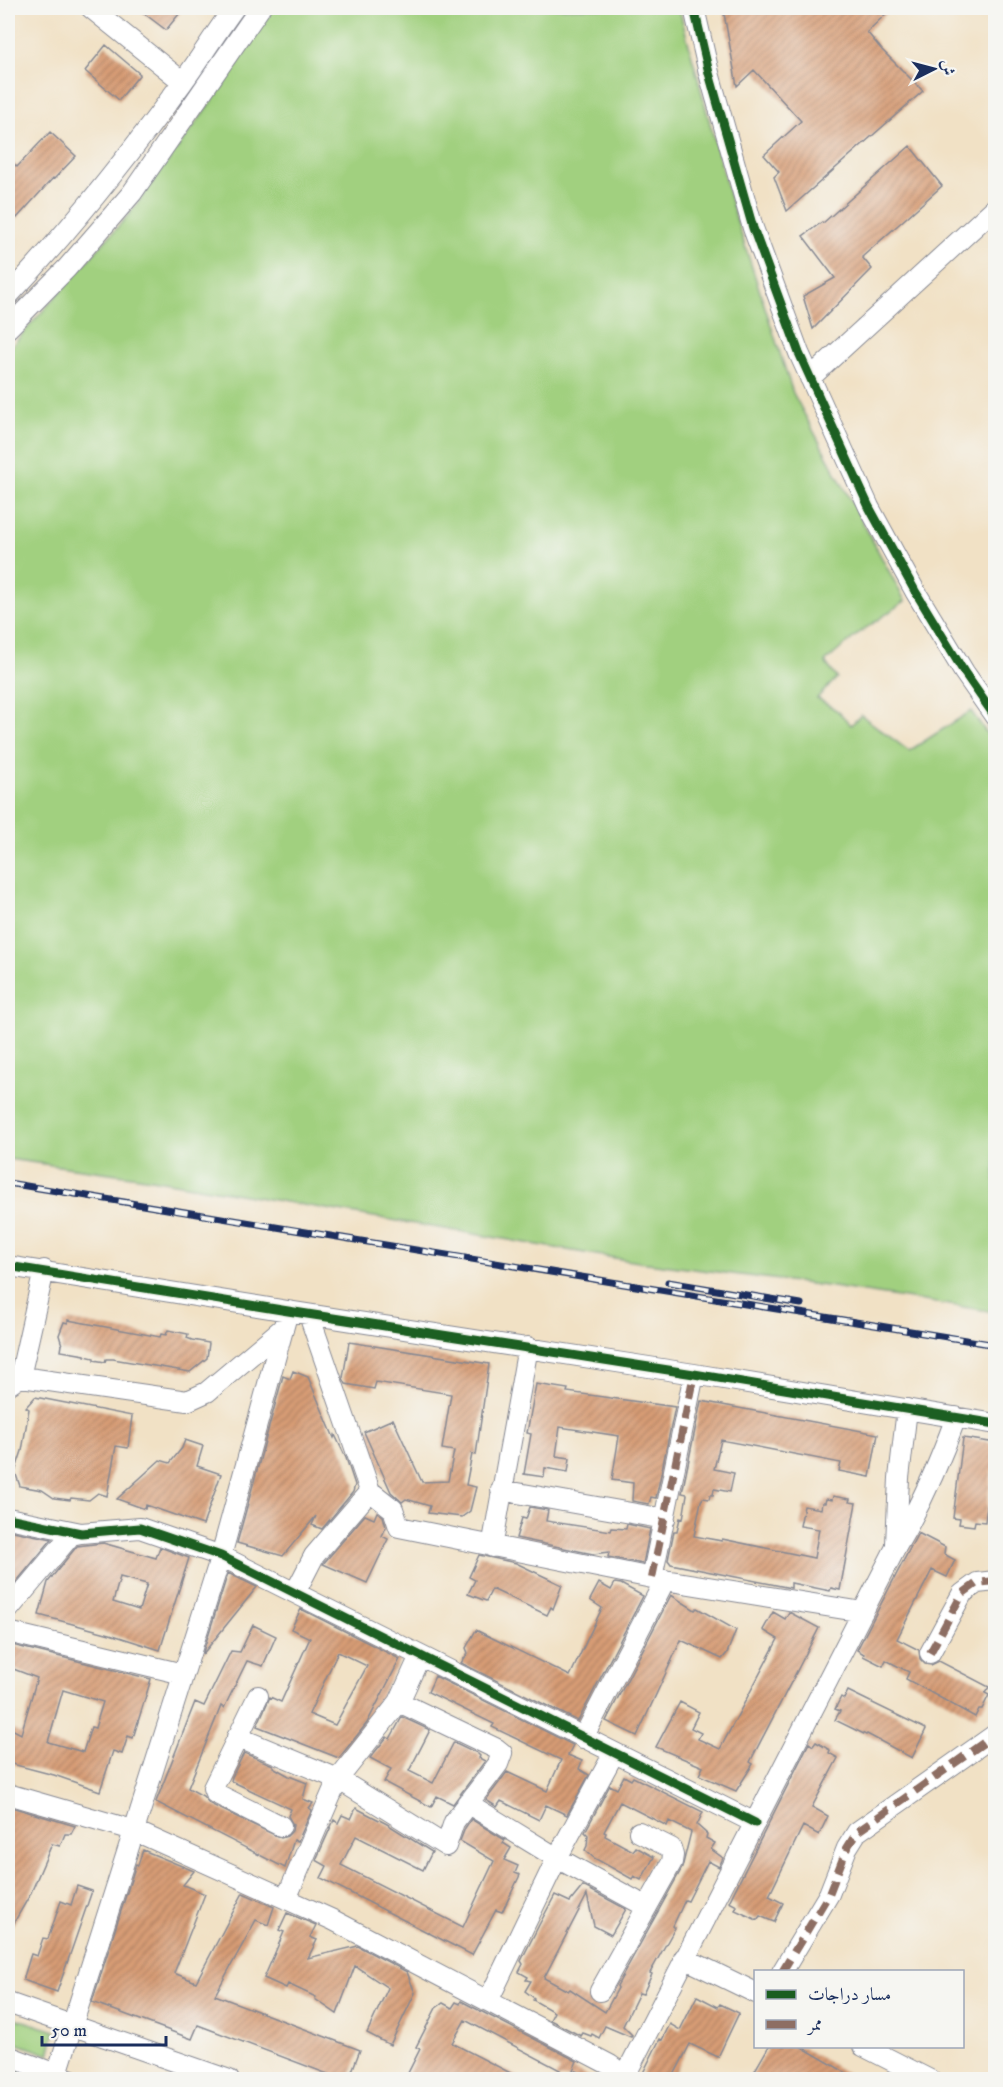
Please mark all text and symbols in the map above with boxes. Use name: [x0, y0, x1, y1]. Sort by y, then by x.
north arrow: [904, 39, 964, 99]
text: ش: [937, 59, 959, 76]
legend: [754, 1970, 964, 2048]
text: مسار دراجات: [808, 1984, 891, 2006]
scale bar: [42, 2009, 166, 2047]
text: ممر: [806, 2014, 822, 2036]
text: 50 m: [51, 2020, 87, 2042]

